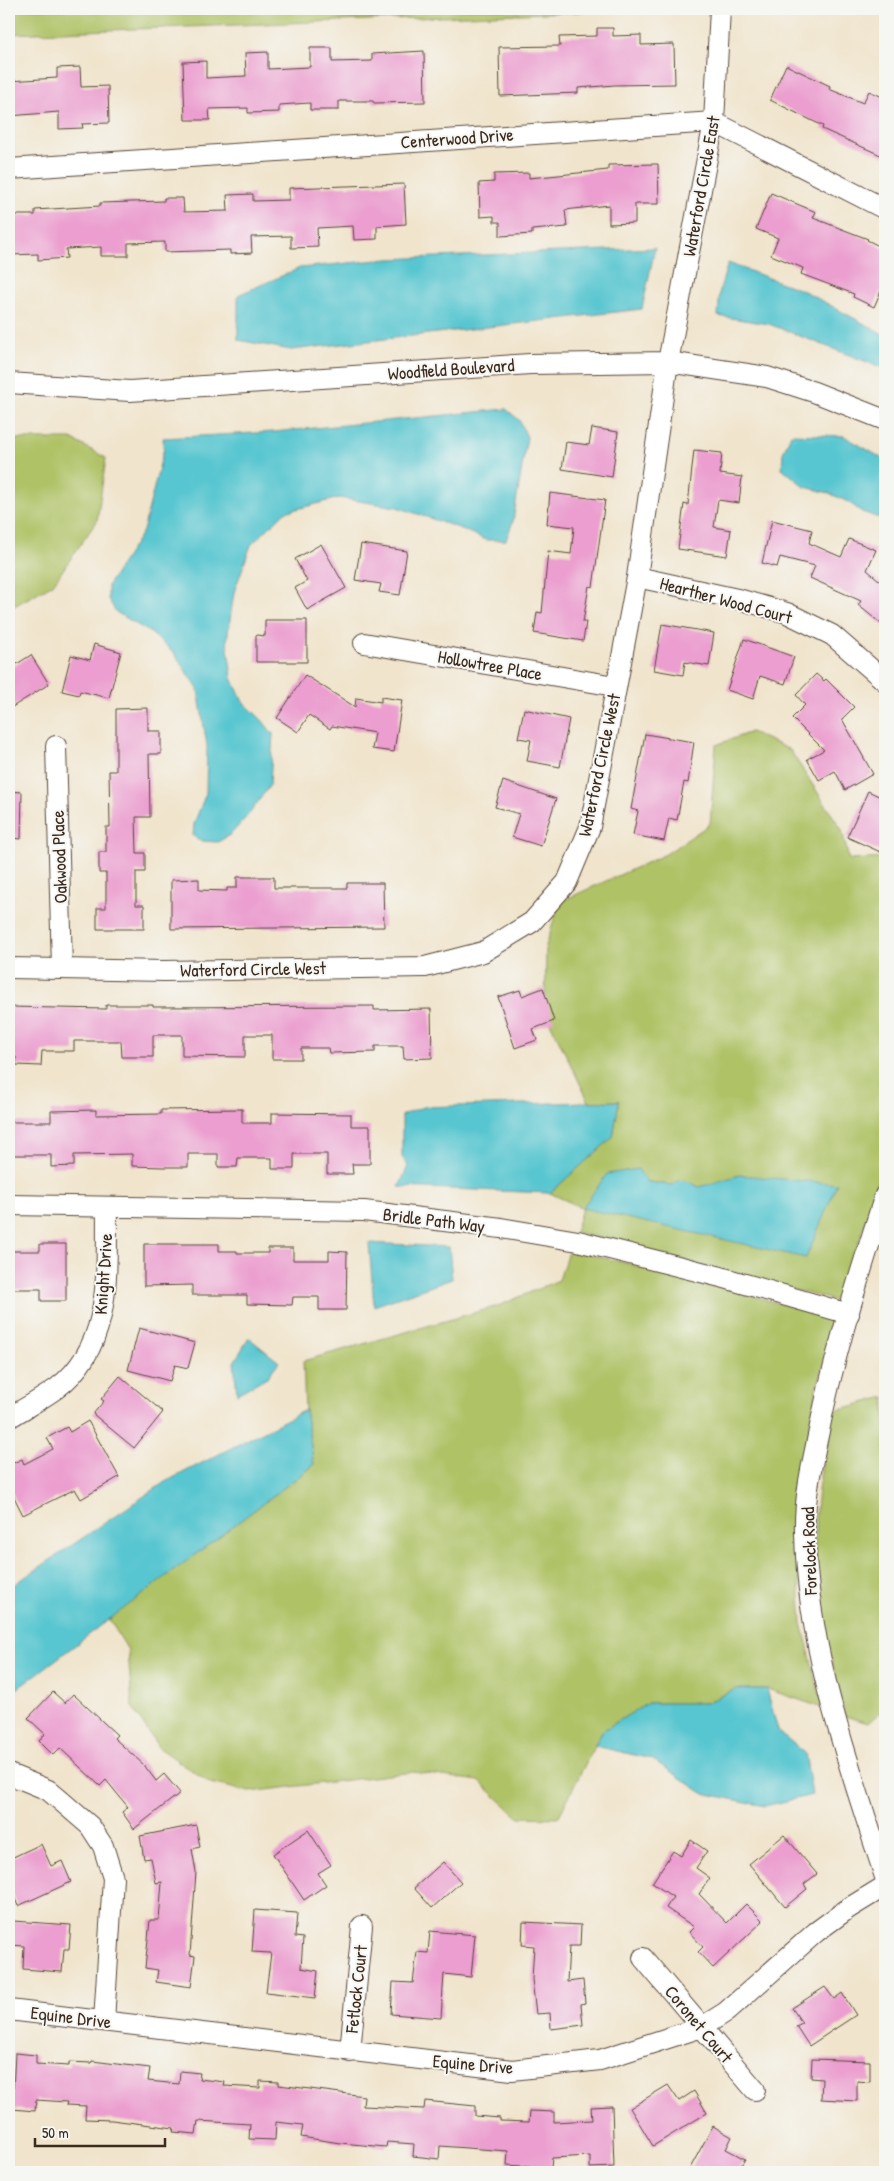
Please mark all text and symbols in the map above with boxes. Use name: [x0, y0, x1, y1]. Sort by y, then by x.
street label: Waterford Circle East: [676, 113, 726, 258]
street label: Centerwood Drive: [400, 122, 514, 154]
street label: Woodfield Boulevard: [387, 352, 515, 386]
street label: Hearther Wood Court: [657, 570, 796, 630]
street label: Hollowtree Place: [436, 644, 544, 686]
street label: Waterford Circle West: [572, 690, 627, 839]
street label: Oakwood Place: [45, 810, 73, 904]
street label: Waterford Circle West: [180, 955, 327, 983]
street label: Bridle Path Way: [382, 1201, 487, 1239]
street label: Knight Drive: [88, 1233, 118, 1315]
street label: Forelock Road: [795, 1506, 823, 1597]
street label: Fetlock Court: [339, 1943, 373, 2035]
street label: Coronet Court: [659, 1980, 739, 2069]
street label: Equine Drive: [29, 2000, 113, 2034]
street label: Equine Drive: [432, 2048, 514, 2080]
scale bar: [35, 2116, 165, 2148]
text: 50 m: [42, 2122, 69, 2143]

